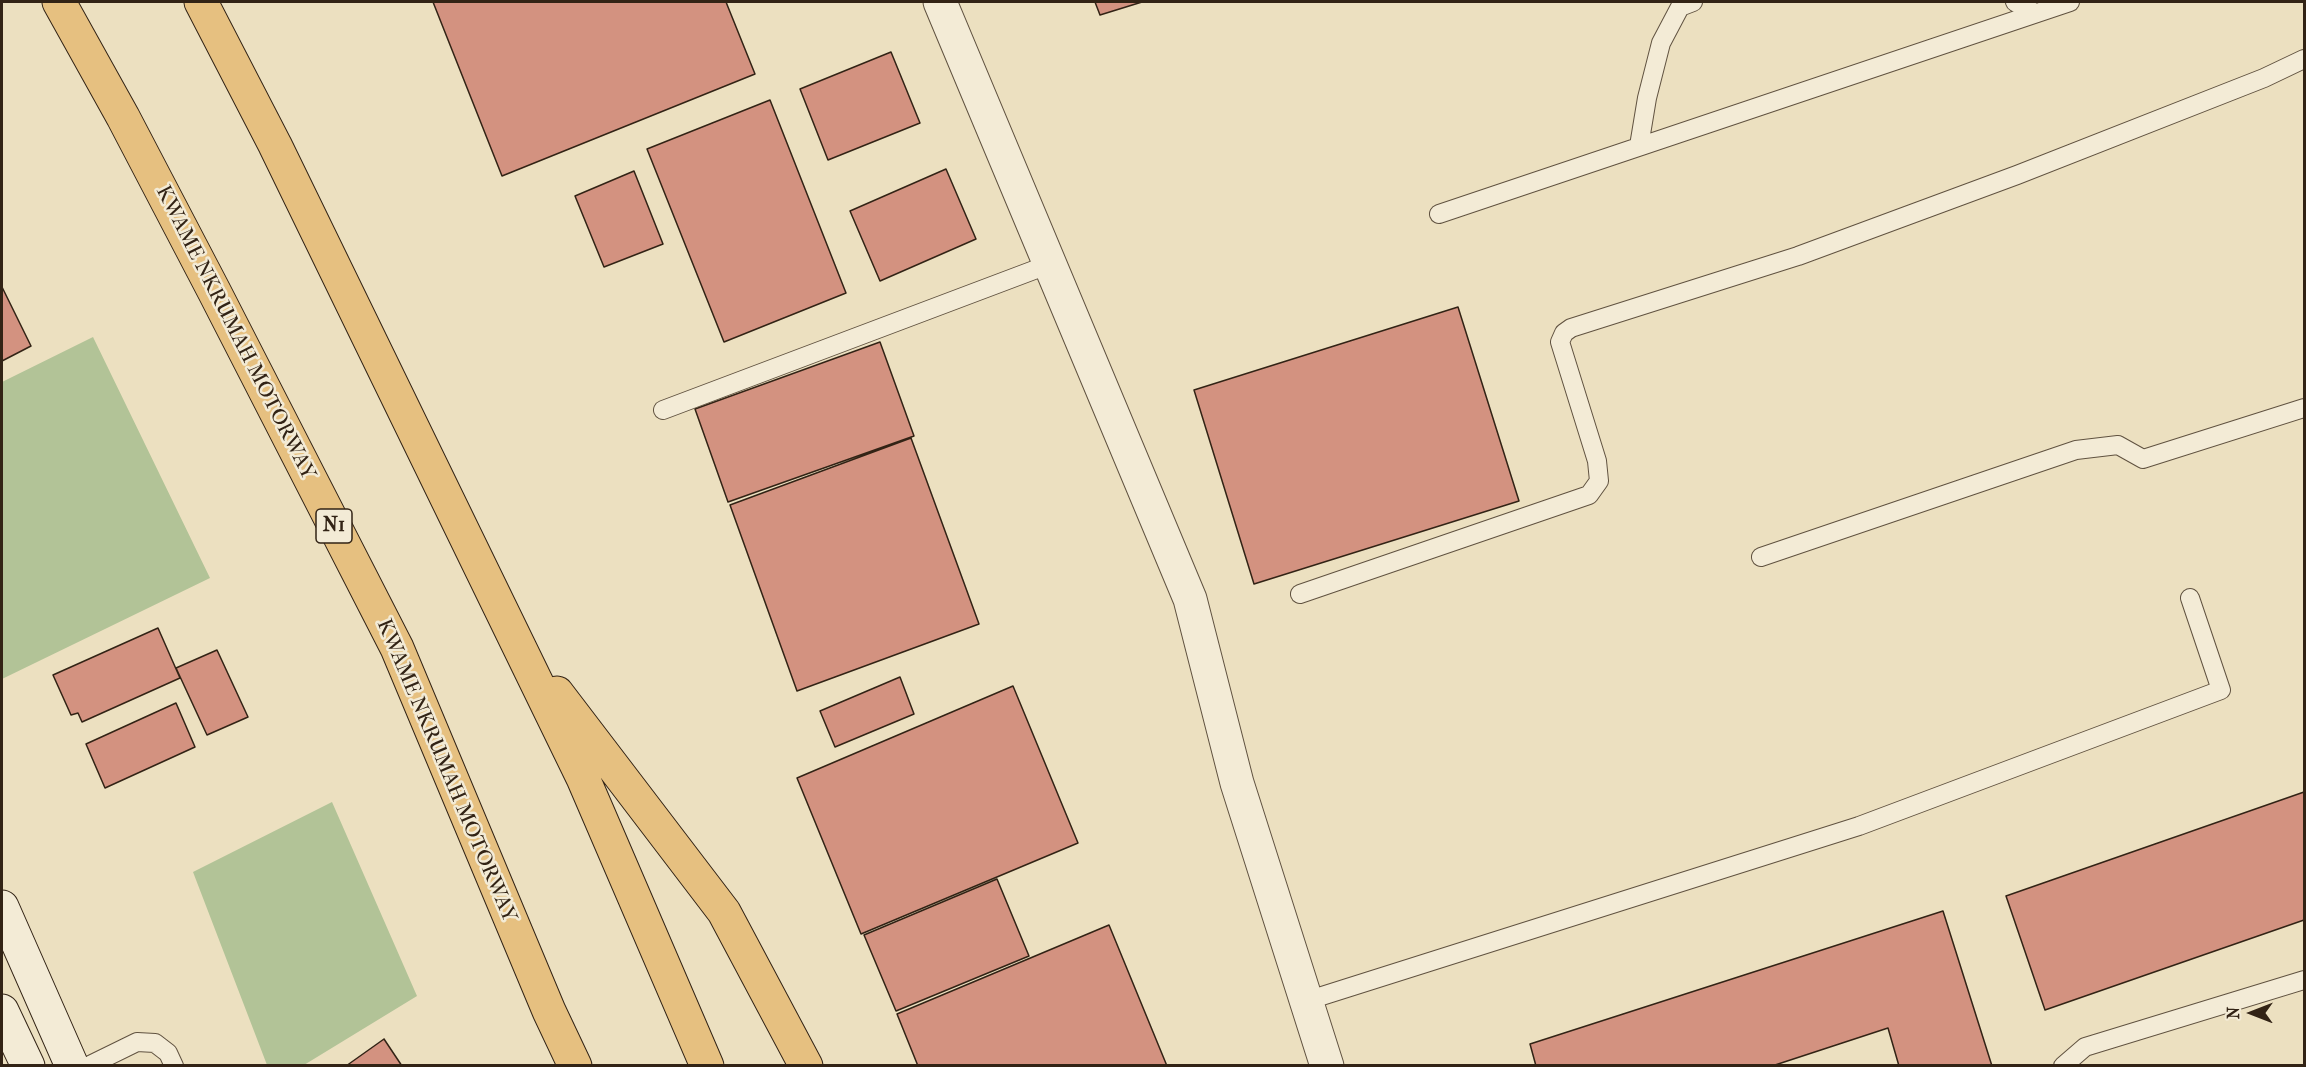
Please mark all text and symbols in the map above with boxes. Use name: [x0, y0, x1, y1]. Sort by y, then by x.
street label: KWAME NKRUMAH MOTORWAY: [150, 182, 320, 484]
road number: N1: [316, 509, 352, 543]
street label: KWAME NKRUMAH MOTORWAY: [371, 616, 521, 926]
north arrow: [2222, 983, 2282, 1043]
text: N: [2224, 1007, 2243, 1019]

